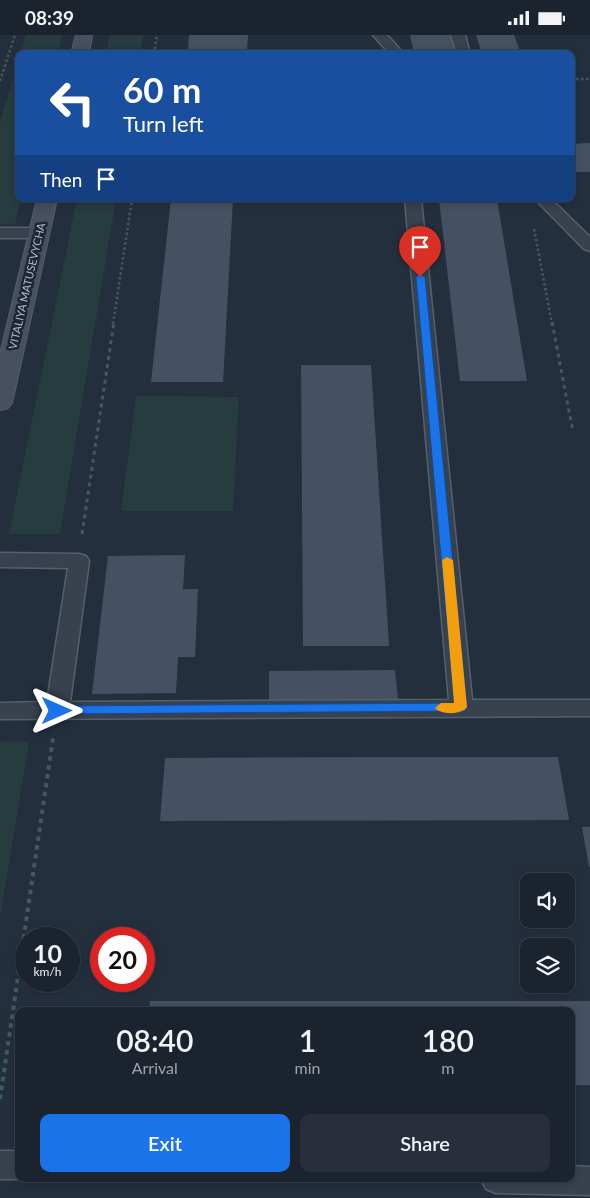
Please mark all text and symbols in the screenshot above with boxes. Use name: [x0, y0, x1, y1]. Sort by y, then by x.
text: 08:39: [25, 6, 74, 29]
text: 60 m: [123, 68, 201, 110]
icon: left: [40, 70, 105, 135]
text: Turn left: [123, 110, 204, 137]
icon: arrive: [92, 165, 120, 193]
text: Then: [40, 168, 82, 191]
street label: VITALIYA MATUSEVYCHA: [6, 221, 48, 350]
pin: [399, 226, 441, 277]
icon: arrive: [406, 233, 434, 261]
position arrow: [30, 684, 82, 736]
map controls: [520, 873, 575, 993]
button: sound: [520, 873, 575, 928]
speed limit sign: 20: [90, 927, 155, 992]
text: 10: [33, 938, 62, 968]
button: layers: [520, 938, 575, 993]
text: km/h: [33, 964, 62, 979]
text: 08:40: [116, 1022, 193, 1058]
text: 1: [299, 1022, 316, 1058]
text: 180: [422, 1022, 474, 1058]
text: Arrival: [132, 1058, 178, 1077]
text: min: [295, 1058, 320, 1077]
text: m: [441, 1058, 454, 1077]
button: Exit: [40, 1114, 290, 1172]
button: Share: [300, 1114, 550, 1172]

